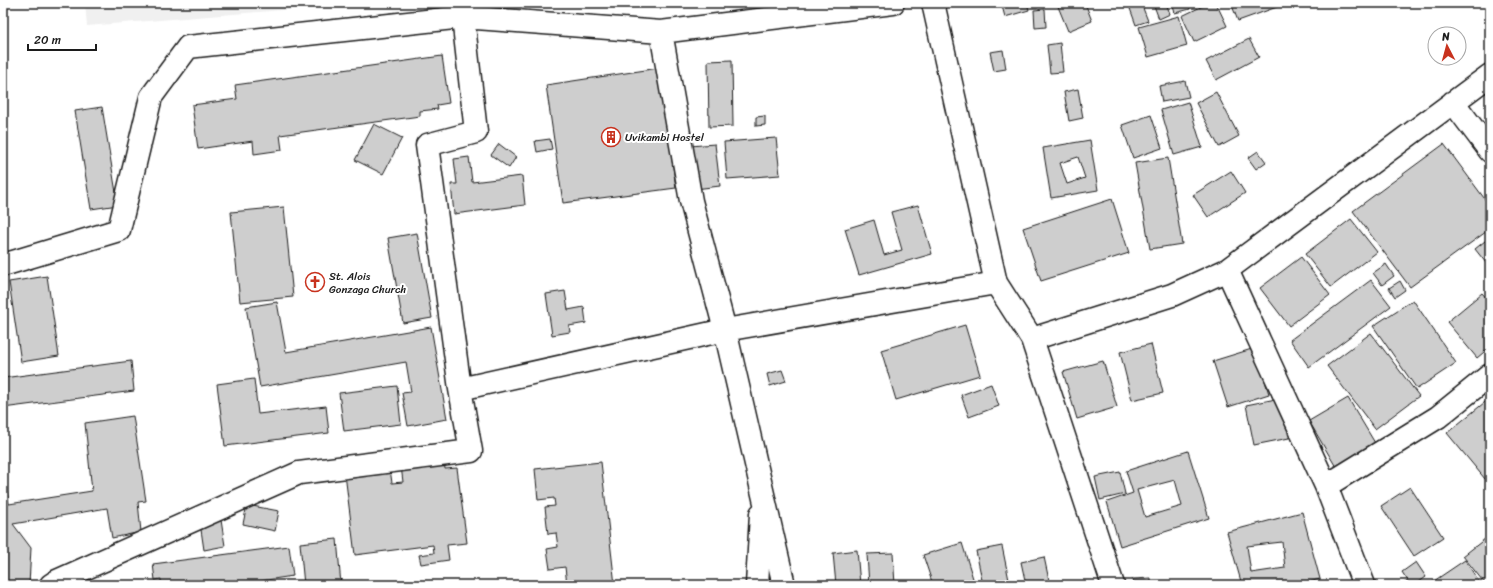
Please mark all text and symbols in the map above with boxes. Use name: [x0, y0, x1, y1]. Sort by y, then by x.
scale bar: [28, 26, 96, 52]
north arrow: [1427, 26, 1467, 66]
text: N: [1440, 27, 1451, 47]
text: 20 m: [34, 29, 61, 51]
building icon: Uvikambi Hostel: [600, 126, 622, 148]
place label: Uvikambi Hostel: [625, 128, 705, 147]
place label: St. Alois Gonzaga Church: [329, 267, 407, 299]
church icon: St. Alois Gonzaga Church: [304, 271, 326, 293]

